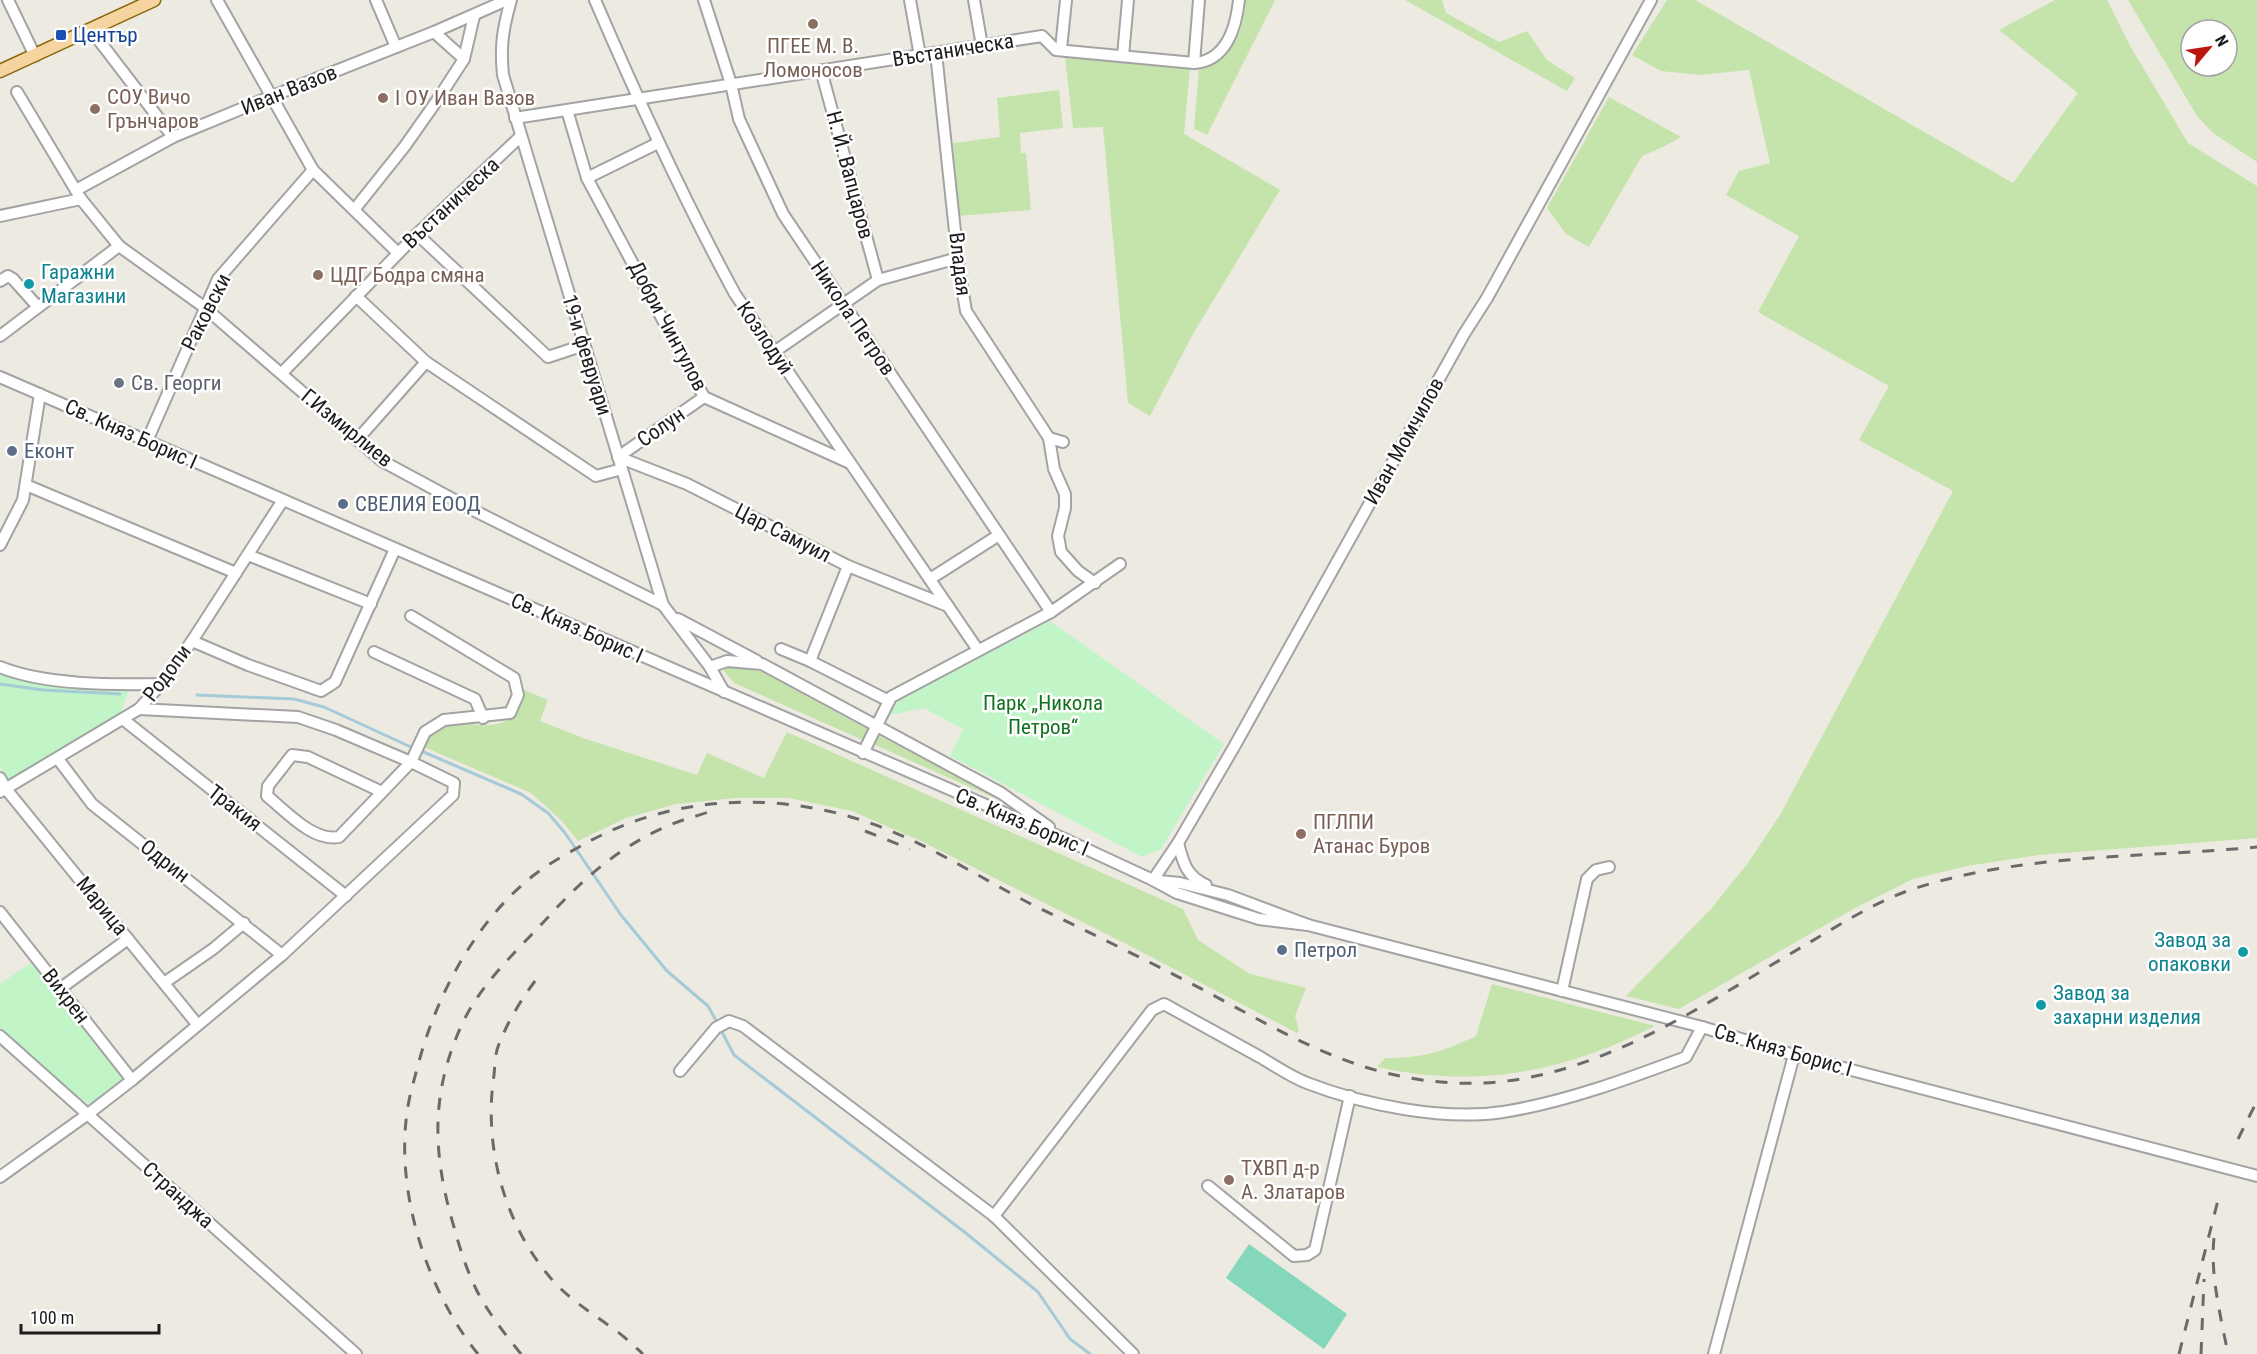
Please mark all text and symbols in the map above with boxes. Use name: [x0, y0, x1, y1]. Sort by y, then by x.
marker: ПГЕЕ М. В. Ломоносов: [806, 17, 820, 31]
north arrow: [2179, 18, 2239, 78]
place label: Център: [73, 23, 138, 47]
marker: Център: [54, 28, 68, 42]
street label: Въстаническа: [891, 29, 1015, 71]
text: N: [2211, 32, 2232, 50]
place label: ПГЕЕ М. В. Ломоносов: [763, 34, 863, 82]
street label: Иван Вазов: [238, 60, 340, 120]
place label: СОУ Вичо Грънчаров: [107, 85, 199, 133]
place label: I ОУ Иван Вазов: [395, 86, 535, 110]
marker: I ОУ Иван Вазов: [376, 91, 390, 105]
marker: СОУ Вичо Грънчаров: [88, 102, 102, 116]
street label: Н. Й. Вапцаров: [821, 108, 879, 242]
street label: Въстаническа: [398, 152, 504, 254]
street label: Владая: [944, 231, 976, 297]
street label: Никола Петров: [806, 256, 900, 380]
street label: Добри Чинтулов: [624, 257, 712, 395]
place label: Гаражни Магазини: [41, 260, 126, 308]
place label: ЦДГ Бодра смяна: [330, 263, 485, 287]
marker: ЦДГ Бодра смяна: [311, 268, 325, 282]
street label: Раковски: [176, 270, 236, 354]
marker: Гаражни Магазини: [22, 277, 36, 291]
street label: 19-и февруари: [557, 292, 617, 418]
street label: Козлодуй: [732, 297, 798, 379]
place label: Св. Георги: [131, 371, 221, 395]
street label: Иван Момчилов: [1359, 373, 1449, 509]
marker: Св. Георги: [112, 376, 126, 390]
street label: Г.Измирлиев: [297, 384, 397, 472]
street label: Св. Княз Борис I: [61, 394, 201, 474]
street label: Солун: [633, 402, 689, 452]
place label: Еконт: [24, 439, 75, 463]
marker: Еконт: [5, 444, 19, 458]
place label: СВЕЛИЯ ЕООД: [355, 492, 481, 516]
marker: СВЕЛИЯ ЕООД: [336, 497, 350, 511]
street label: Цар Самуил: [731, 499, 835, 567]
street label: Св. Княз Борис I: [507, 588, 647, 668]
street label: Родопи: [138, 640, 196, 706]
park label: Парк „Никола Петров“: [983, 691, 1103, 739]
street label: Тракия: [204, 780, 266, 836]
street label: Св. Княз Борис I: [952, 783, 1092, 861]
place label: ПГЛПИ Атанас Буров: [1313, 810, 1430, 858]
marker: ПГЛПИ Атанас Буров: [1294, 827, 1308, 841]
street label: Одрин: [136, 834, 194, 888]
street label: Марица: [71, 872, 133, 940]
place label: Завод за опаковки: [2148, 928, 2231, 976]
place label: Петрол: [1294, 938, 1357, 962]
marker: Петрол: [1275, 943, 1289, 957]
marker: Завод за опаковки: [2236, 945, 2250, 959]
street label: Вихрен: [37, 964, 95, 1028]
place label: Завод за захарни изделия: [2053, 981, 2201, 1029]
marker: Завод за захарни изделия: [2034, 998, 2048, 1012]
street label: Св. Княз Борис I: [1711, 1019, 1855, 1081]
place label: ТХВП д-р А. Златаров: [1241, 1156, 1345, 1204]
street label: Странджа: [138, 1157, 218, 1233]
marker: ТХВП д-р А. Златаров: [1222, 1173, 1236, 1187]
scale bar: [21, 1297, 159, 1335]
text: 100 m: [30, 1307, 74, 1328]

